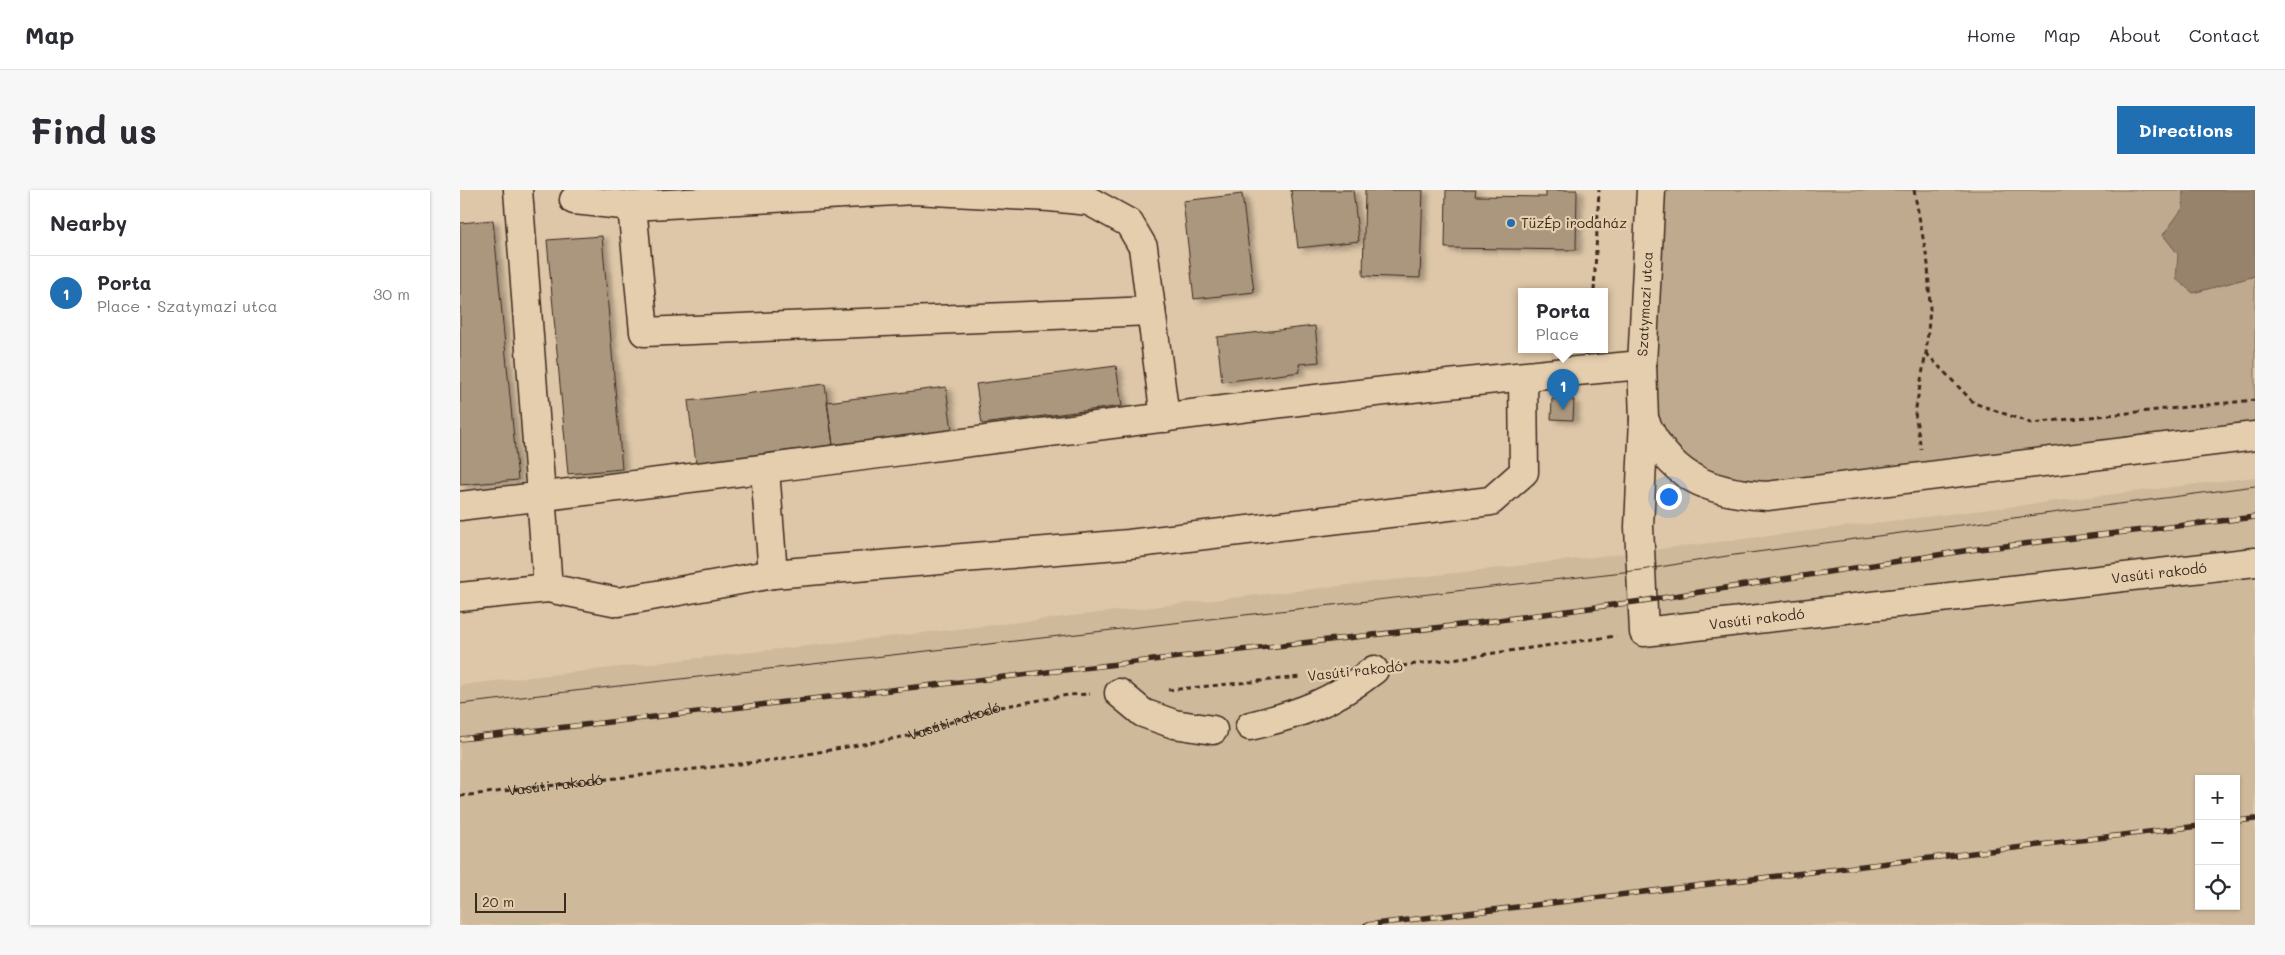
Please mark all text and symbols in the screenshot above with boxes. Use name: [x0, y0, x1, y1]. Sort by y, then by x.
text: Map: [25, 19, 74, 50]
text: Home: [1967, 23, 2016, 47]
text: Map: [2044, 23, 2080, 47]
text: About: [2108, 23, 2161, 47]
text: Contact: [2189, 23, 2260, 47]
button: Directions: [2117, 106, 2255, 154]
text: Find us: [30, 107, 157, 153]
text: Nearby: [50, 209, 127, 236]
place label: TüzÉp irodaház: [1521, 213, 1627, 232]
marker: TüzÉp irodaház: [1505, 217, 1517, 229]
street label: Szatymazi utca: [1632, 251, 1657, 357]
text: Porta: [97, 270, 152, 295]
text: 1: [62, 283, 70, 304]
text: 30 m: [373, 283, 410, 304]
popup: [1518, 288, 1608, 353]
text: Place · Szatymazi utca: [97, 295, 277, 316]
text: Porta: [1536, 298, 1590, 323]
text: Place: [1536, 323, 1579, 344]
pin: 1: [1547, 369, 1579, 410]
your location: [1656, 484, 1682, 510]
street label: Vasúti rakodó: [2110, 558, 2208, 587]
street label: Vasúti rakodó: [1708, 604, 1805, 633]
street label: Vasúti rakodó: [1306, 656, 1404, 685]
street label: Vasúti rakodó: [906, 697, 1002, 744]
street label: Vasúti rakodó: [507, 770, 604, 799]
map controls: [2195, 775, 2240, 910]
button: +: [2195, 775, 2240, 820]
button: −: [2195, 820, 2240, 865]
button: locate: [2195, 865, 2240, 910]
scale bar: [475, 890, 566, 913]
text: 20 m: [482, 892, 514, 911]

